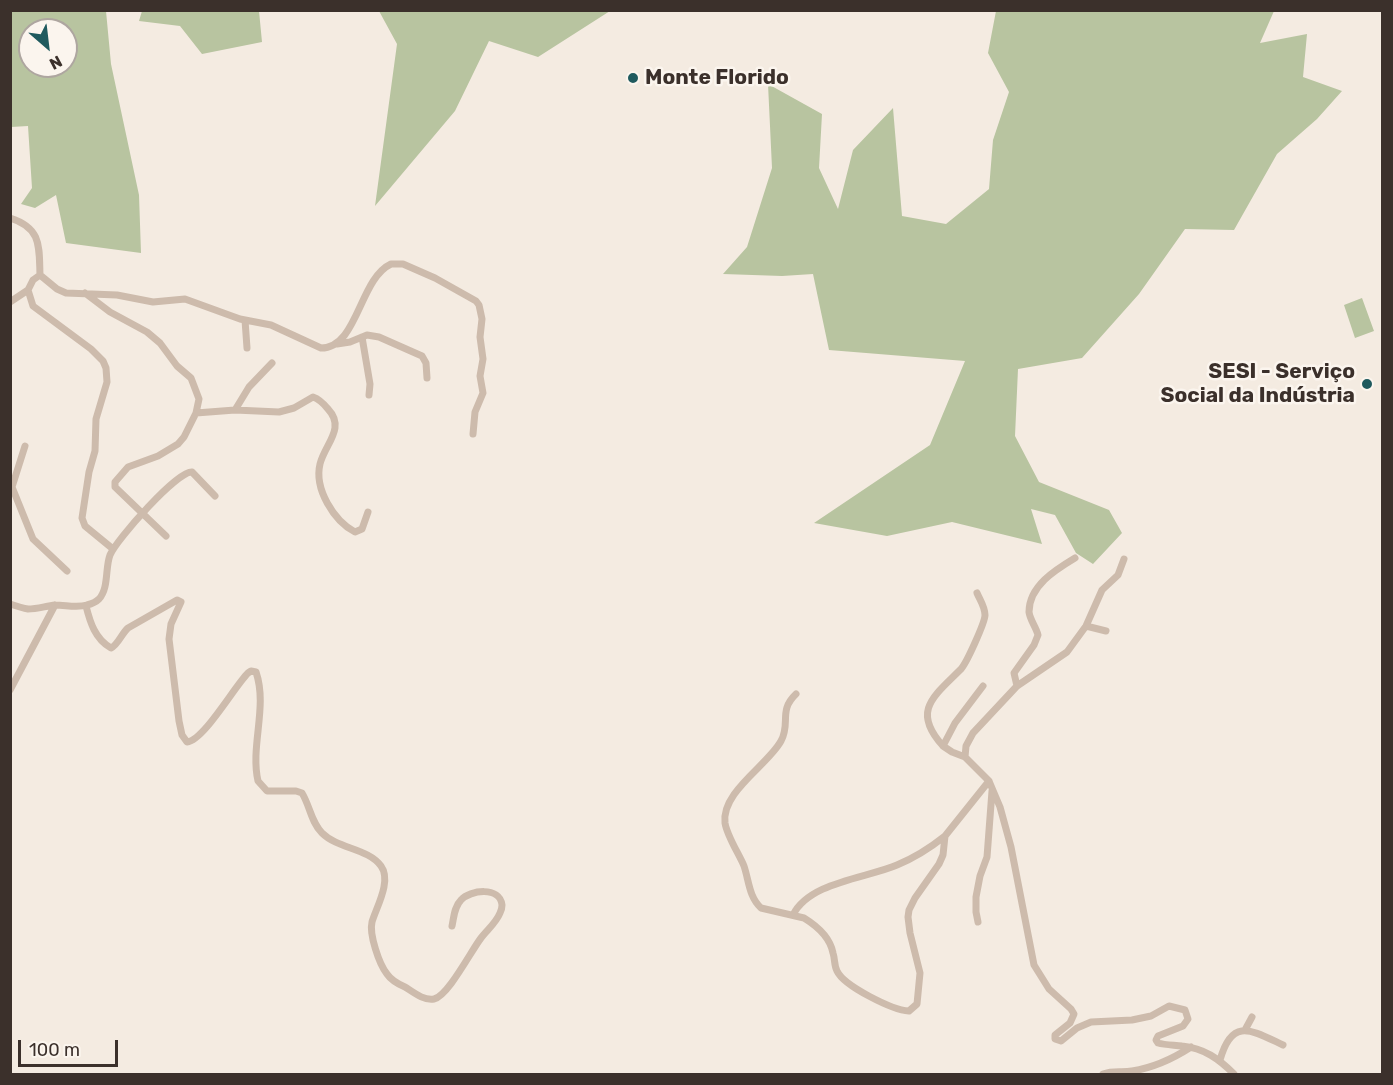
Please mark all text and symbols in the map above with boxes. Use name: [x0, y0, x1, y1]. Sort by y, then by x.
north arrow: [18, 18, 78, 78]
text: N: [46, 51, 65, 74]
place label: Monte Florido: [645, 65, 789, 91]
marker: Monte Florido: [626, 71, 640, 85]
place label: SESI - Serviço Social da Indústria: [1161, 359, 1355, 409]
marker: SESI - Serviço Social da Indústria: [1360, 377, 1374, 391]
scale bar: [21, 1028, 122, 1066]
text: 100 m: [29, 1039, 80, 1061]

